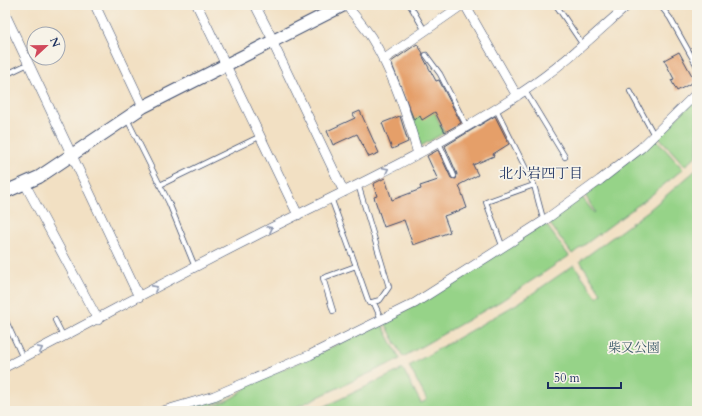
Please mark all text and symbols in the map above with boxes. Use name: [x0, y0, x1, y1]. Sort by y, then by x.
north arrow: [26, 26, 66, 66]
text: N: [46, 35, 64, 50]
district label: 北小岩四丁目: [499, 164, 583, 183]
one-way arrow: [382, 167, 389, 175]
one-way arrow: [266, 226, 273, 234]
one-way arrow: [150, 286, 158, 293]
park label: 柴又公園: [608, 339, 660, 357]
one-way arrow: [36, 347, 43, 354]
scale bar: [548, 364, 621, 390]
text: 50 m: [554, 370, 581, 386]

